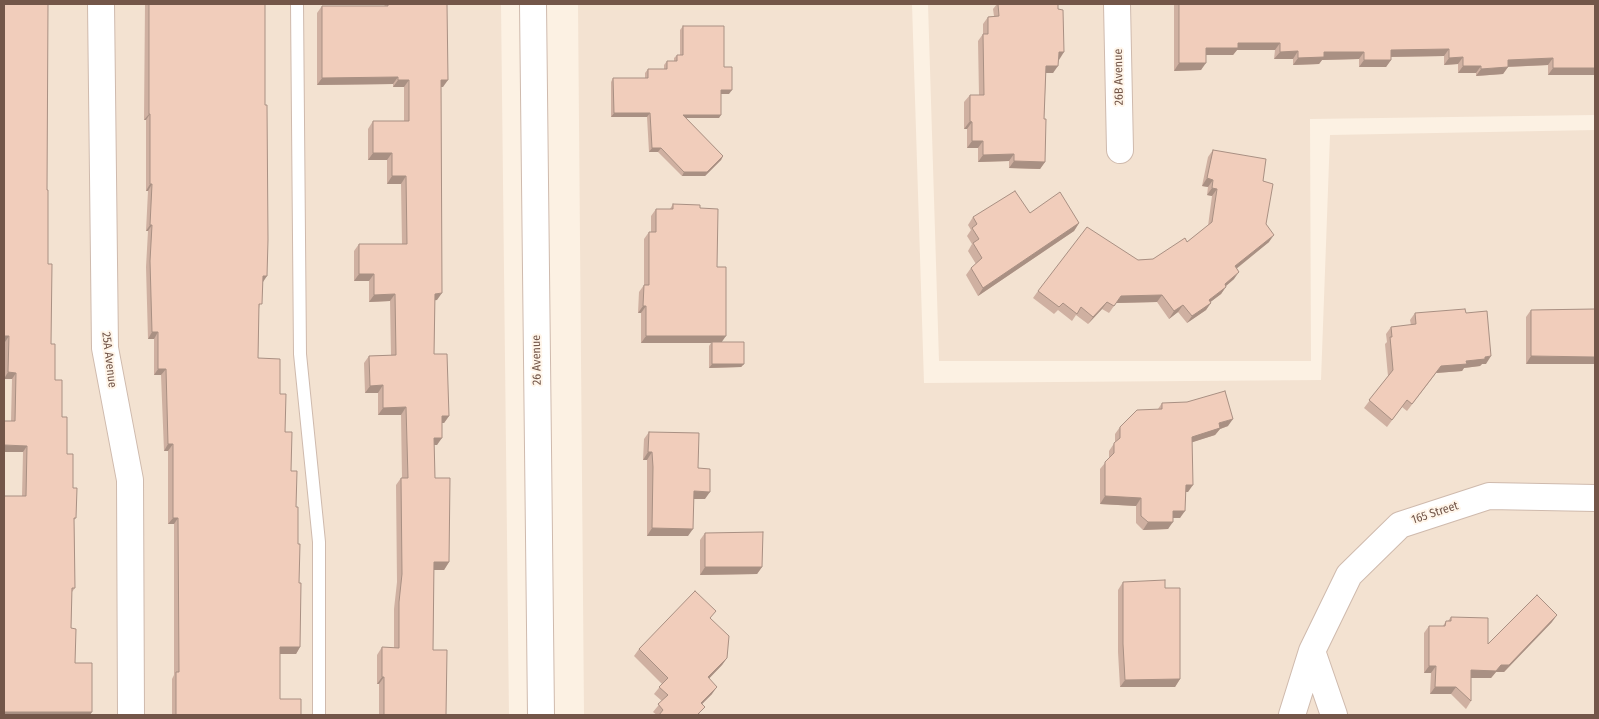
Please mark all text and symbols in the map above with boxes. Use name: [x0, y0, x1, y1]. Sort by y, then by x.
street label: 26B Avenue: [1111, 49, 1127, 105]
street label: 25A Avenue: [98, 331, 120, 389]
street label: 26 Avenue: [529, 335, 545, 385]
street label: 165 Street: [1410, 499, 1460, 527]

